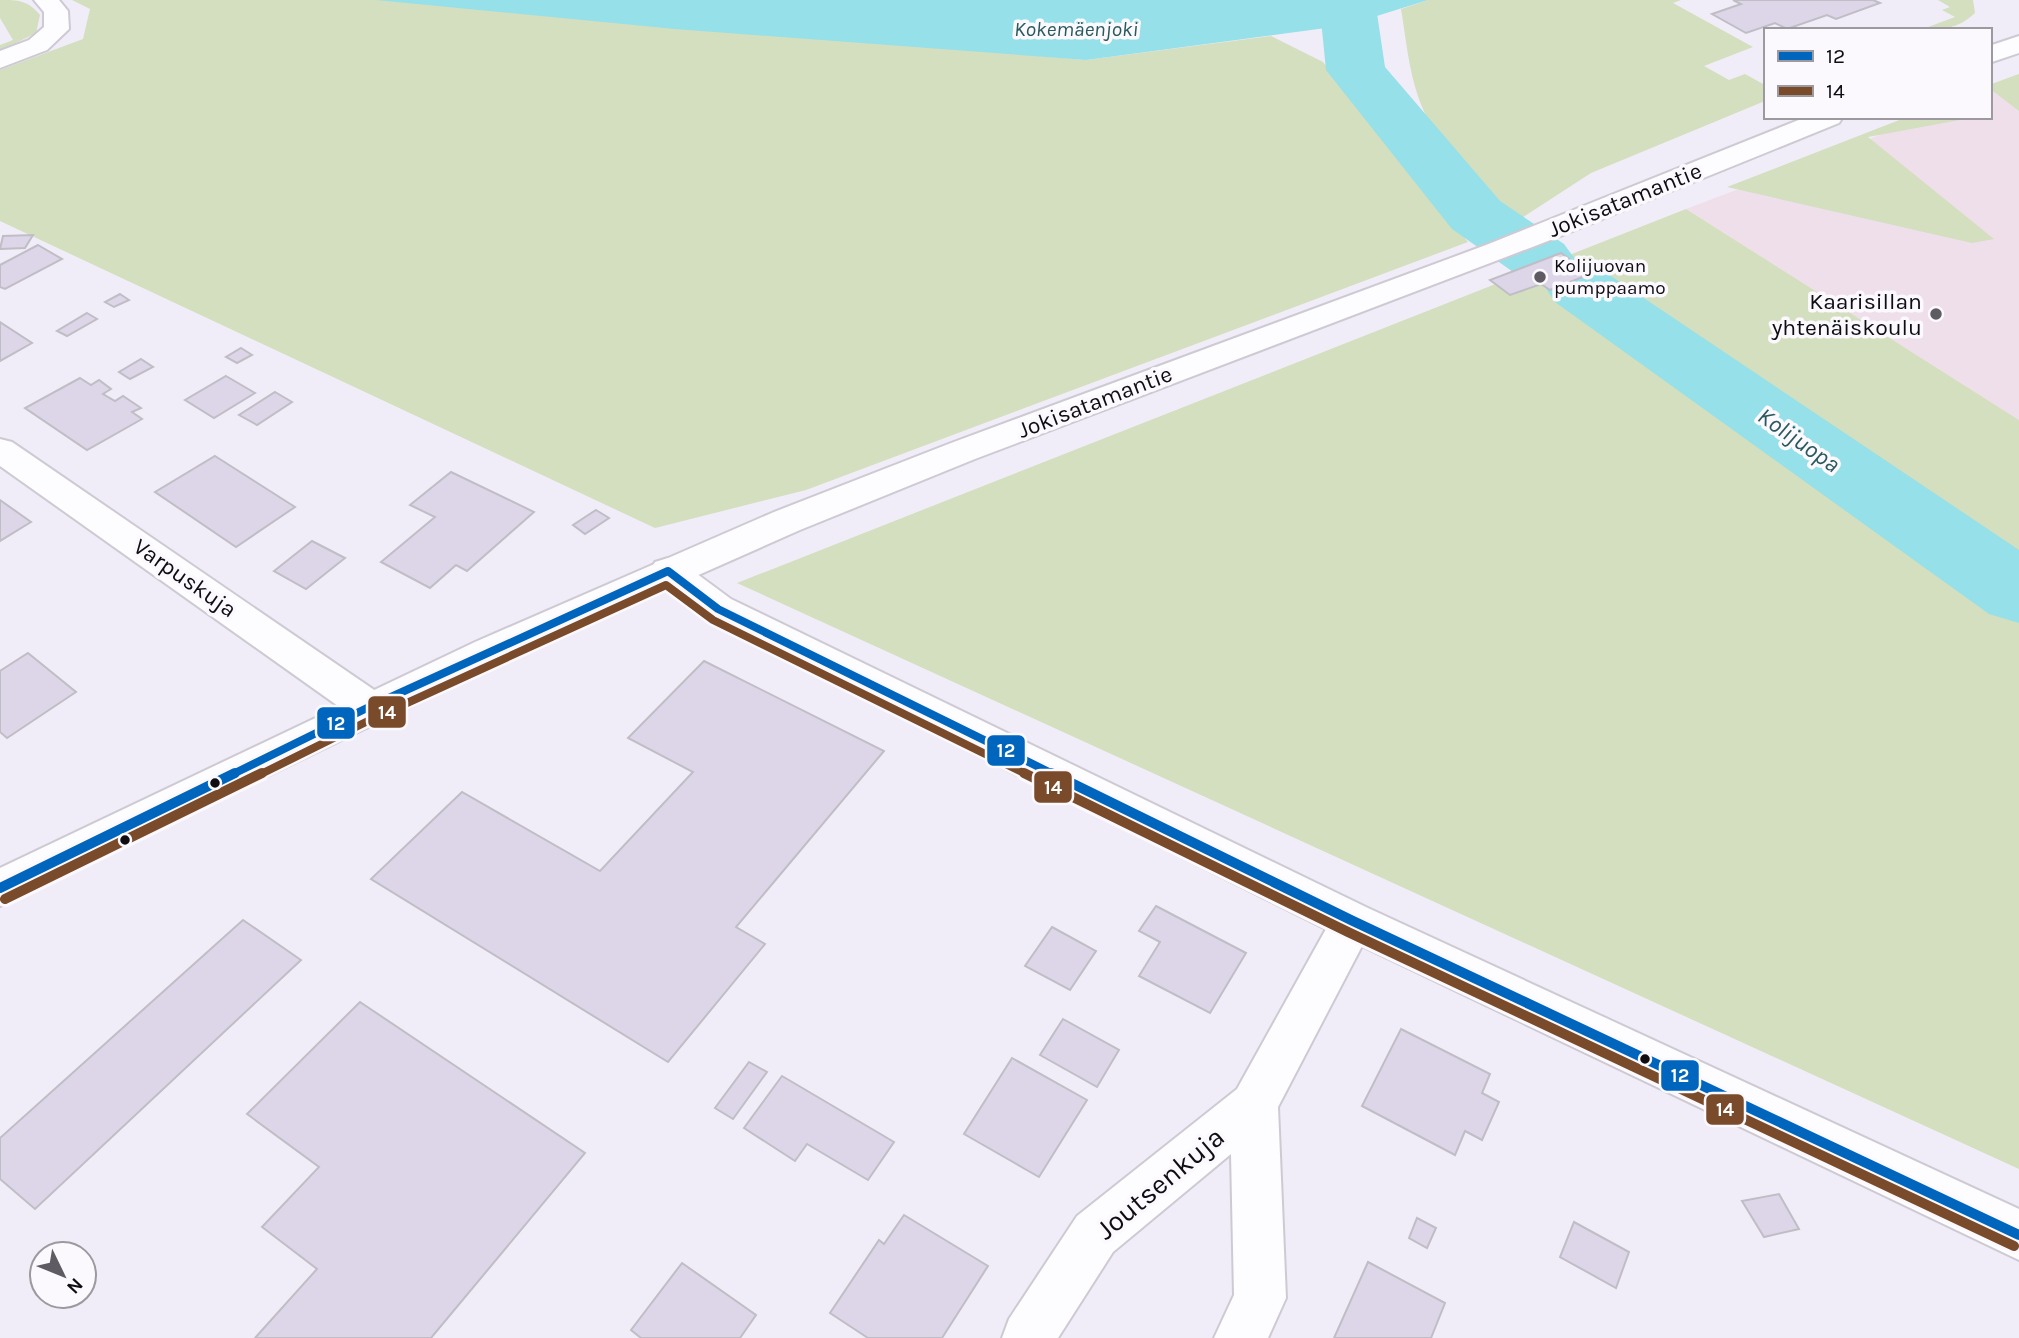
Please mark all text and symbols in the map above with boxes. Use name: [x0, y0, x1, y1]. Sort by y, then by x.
water label: Kokemäenjoki: [1014, 17, 1138, 41]
legend: [1764, 28, 1991, 119]
text: 12: [1826, 44, 1845, 68]
text: 14: [1826, 79, 1845, 103]
street label: Jokisatamantie: [1544, 157, 1706, 243]
place label: Kolijuovan pumppaamo: [1554, 255, 1666, 299]
marker: Kolijuovan pumppaamo: [1532, 269, 1548, 285]
place label: Kaarisillan yhtenäiskoulu: [1771, 288, 1922, 341]
marker: Kaarisillan yhtenäiskoulu: [1928, 306, 1944, 322]
street label: Jokisatamantie: [1014, 360, 1176, 444]
water label: Kolijuopa: [1752, 402, 1846, 478]
street label: Varpuskuja: [128, 533, 242, 623]
line badge: 14: [367, 695, 407, 729]
text: 14: [378, 702, 397, 724]
line badge: 12: [316, 706, 356, 740]
text: 12: [327, 713, 345, 735]
line badge: 12: [986, 734, 1026, 767]
text: 12: [997, 740, 1015, 762]
line badge: 14: [1033, 770, 1073, 804]
unlabelled marker: [208, 776, 222, 790]
text: 14: [1044, 777, 1063, 799]
unlabelled marker: [118, 833, 132, 847]
unlabelled marker: [1638, 1052, 1652, 1066]
line badge: 12: [1660, 1059, 1700, 1092]
text: 12: [1671, 1065, 1689, 1087]
line badge: 14: [1705, 1093, 1745, 1126]
text: 14: [1716, 1099, 1735, 1121]
street label: Joutsenkuja: [1089, 1120, 1231, 1246]
north arrow: [28, 1240, 98, 1310]
text: N: [62, 1273, 87, 1298]

